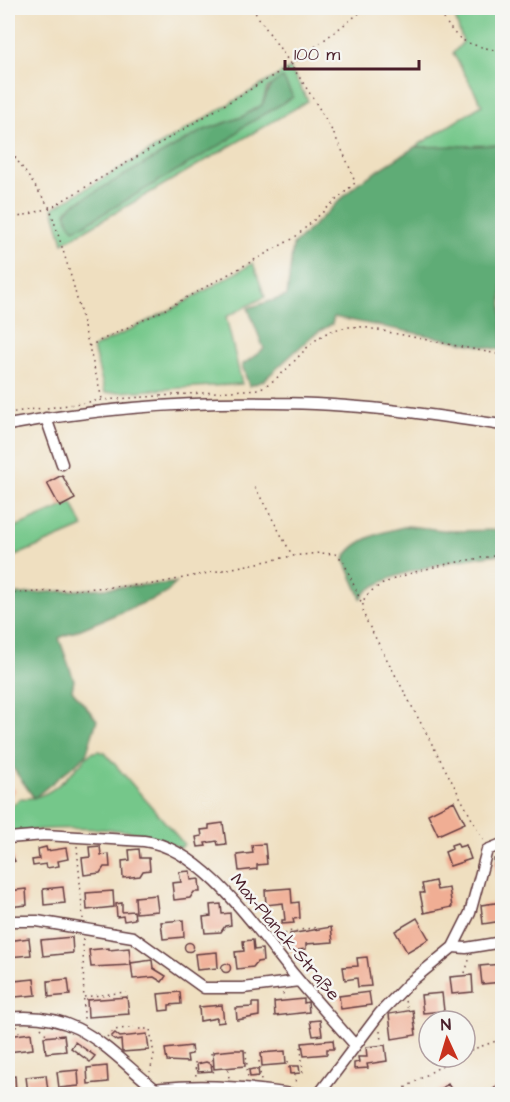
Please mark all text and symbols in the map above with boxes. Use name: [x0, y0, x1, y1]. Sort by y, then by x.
scale bar: [285, 33, 418, 71]
text: 100 m: [294, 42, 340, 67]
street label: Max-Planck-Straße: [224, 868, 346, 1006]
north arrow: [417, 1009, 477, 1069]
text: N: [440, 1014, 452, 1036]

